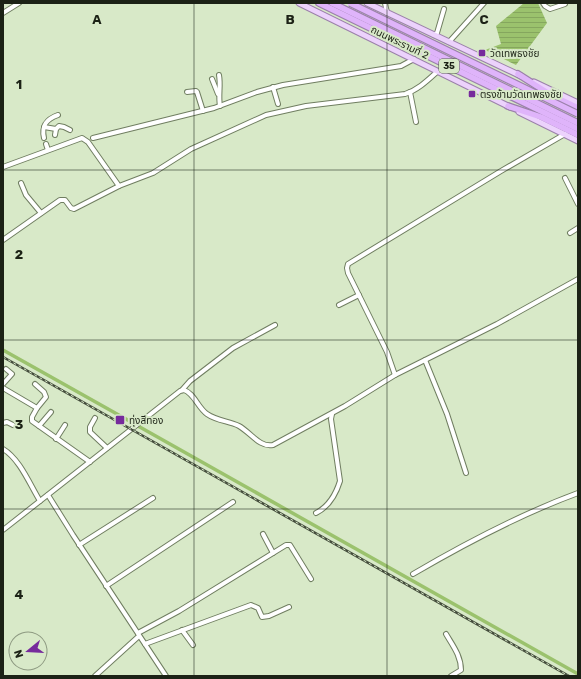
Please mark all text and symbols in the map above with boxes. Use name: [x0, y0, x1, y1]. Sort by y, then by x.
text: A: [92, 12, 102, 27]
text: B: [285, 12, 295, 27]
text: C: [479, 12, 489, 27]
street label: ถนนพระรามที่ 2: [369, 22, 431, 62]
marker: วัดเทพธงชัย: [477, 48, 487, 58]
place label: วัดเทพธงชัย: [490, 48, 539, 60]
road number: 35: [439, 59, 459, 73]
text: 1: [16, 77, 22, 92]
marker: ตรงข้ามวัดเทพธงชัย: [467, 89, 477, 99]
place label: ตรงข้ามวัดเทพธงชัย: [480, 89, 562, 101]
text: 2: [15, 247, 23, 262]
marker: ทุ่งสีทอง: [114, 414, 126, 426]
place label: ทุ่งสีทอง: [129, 414, 163, 427]
text: 3: [15, 417, 24, 432]
text: 4: [15, 587, 24, 602]
north arrow: [8, 631, 48, 671]
text: N: [12, 648, 26, 660]

